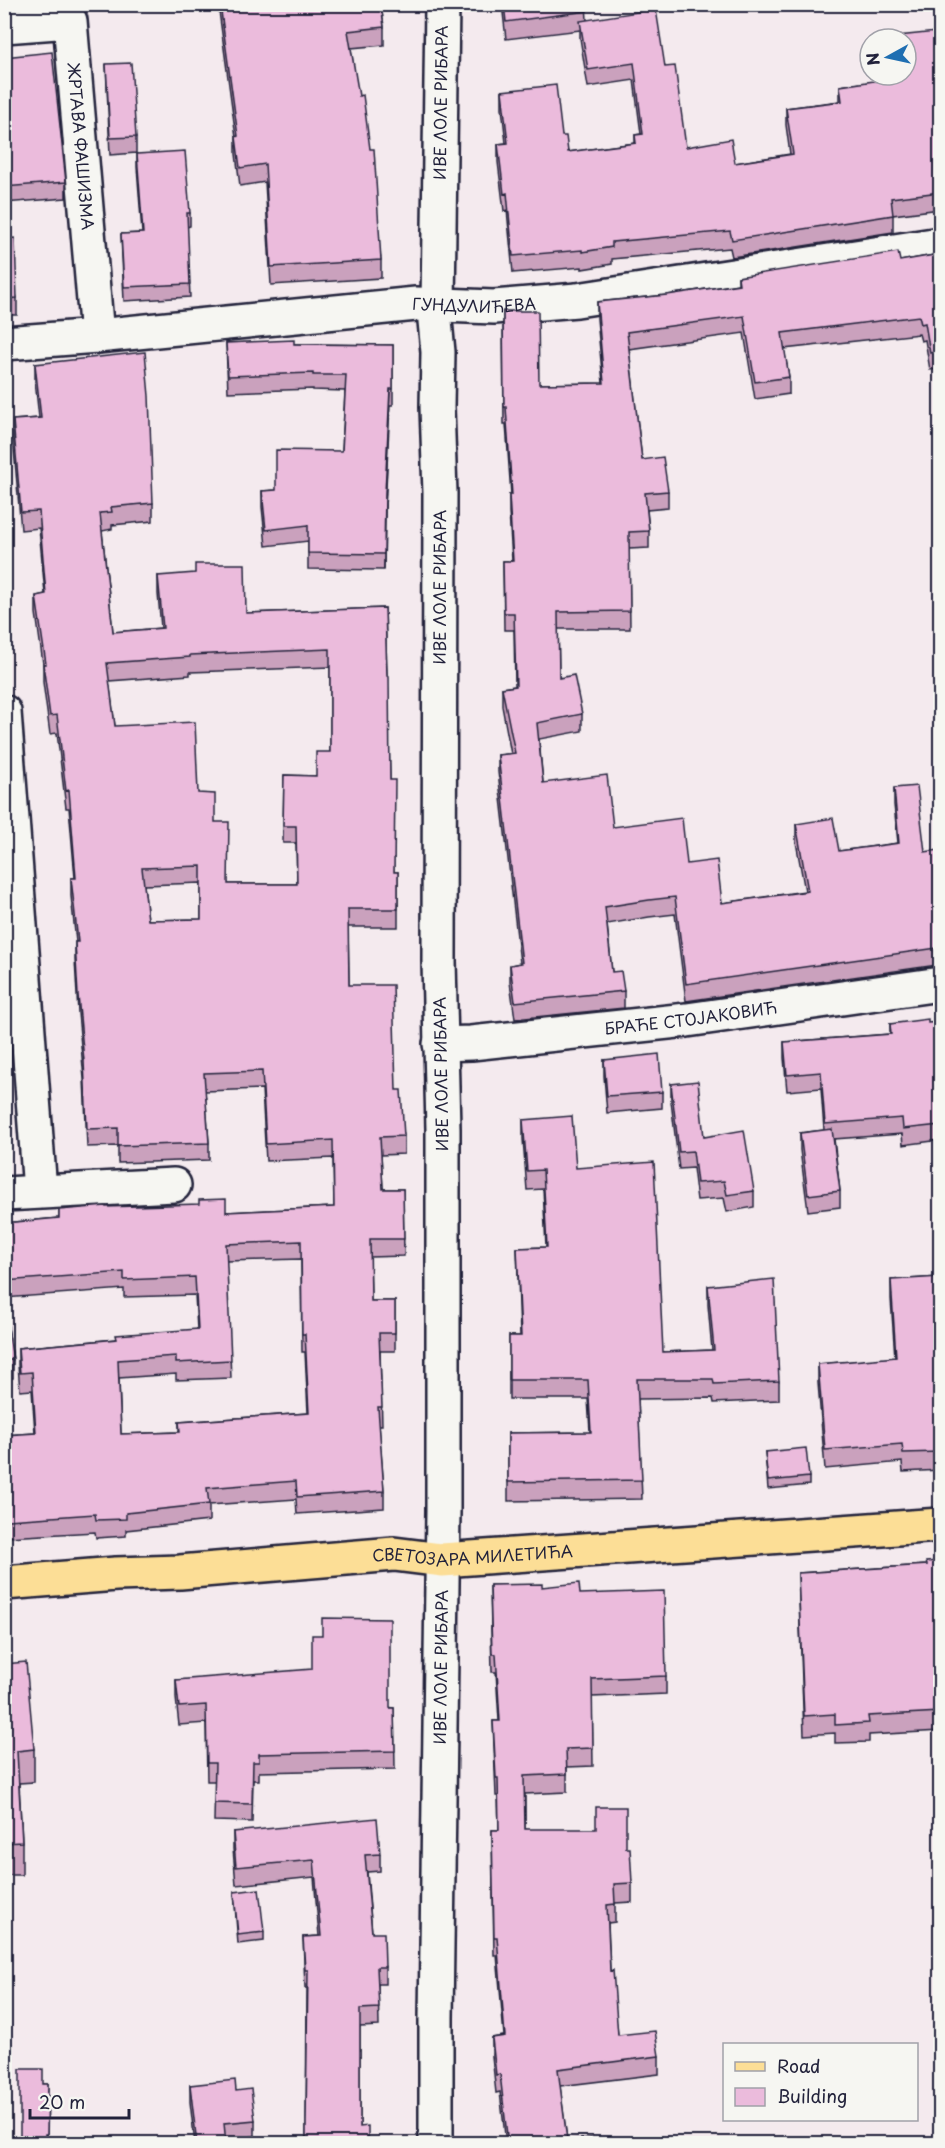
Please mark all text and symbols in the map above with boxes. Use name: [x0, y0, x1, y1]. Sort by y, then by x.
street label: ИВЕ ЛОЛЕ РИБАРА: [427, 25, 453, 180]
north arrow: [858, 27, 918, 87]
text: N: [859, 51, 885, 67]
street label: ЖРТАВА ФАШИЗМА: [63, 61, 101, 231]
street label: ГУНДУЛИЋЕВА: [412, 290, 537, 318]
street label: ИВЕ ЛОЛЕ РИБАРА: [427, 510, 451, 664]
street label: БРАЋЕ СТОЈАКОВИЋ: [603, 994, 778, 1040]
street label: ИВЕ ЛОЛЕ РИБАРА: [427, 997, 453, 1151]
street label: СВЕТОЗАРА МИЛЕТИЋА: [371, 1538, 574, 1571]
street label: ИВЕ ЛОЛЕ РИБАРА: [427, 1590, 453, 1744]
legend: [723, 2043, 918, 2121]
text: Road: [777, 2052, 821, 2079]
scale bar: [30, 2082, 129, 2120]
text: Building: [777, 2082, 847, 2109]
text: 20 m: [39, 2088, 85, 2115]

